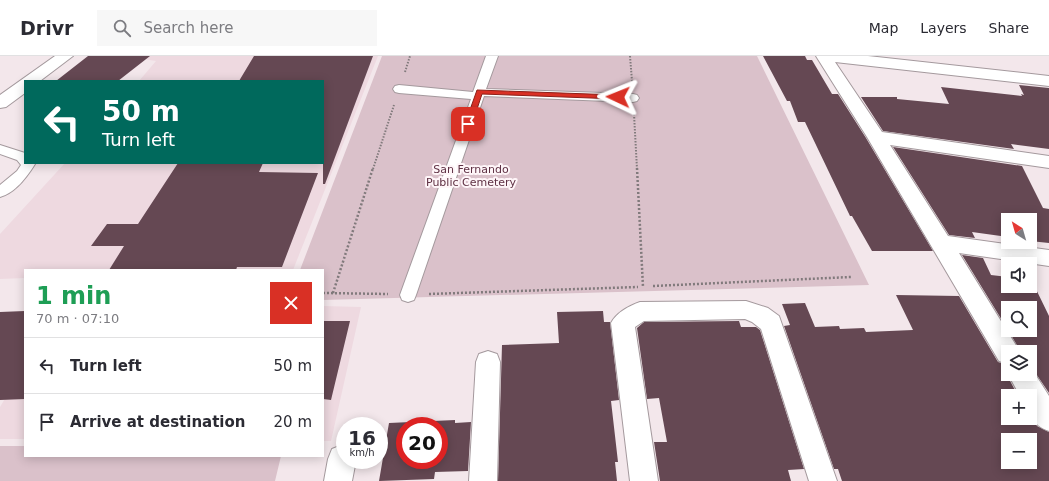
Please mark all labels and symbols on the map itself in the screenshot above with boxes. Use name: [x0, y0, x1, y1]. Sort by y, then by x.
position arrow: [597, 76, 639, 118]
pin: [451, 107, 485, 141]
park label: San Fernando Public Cemetery: [426, 163, 517, 189]
north arrow: [1001, 213, 1037, 249]
speed limit sign: 20: [396, 417, 448, 469]

